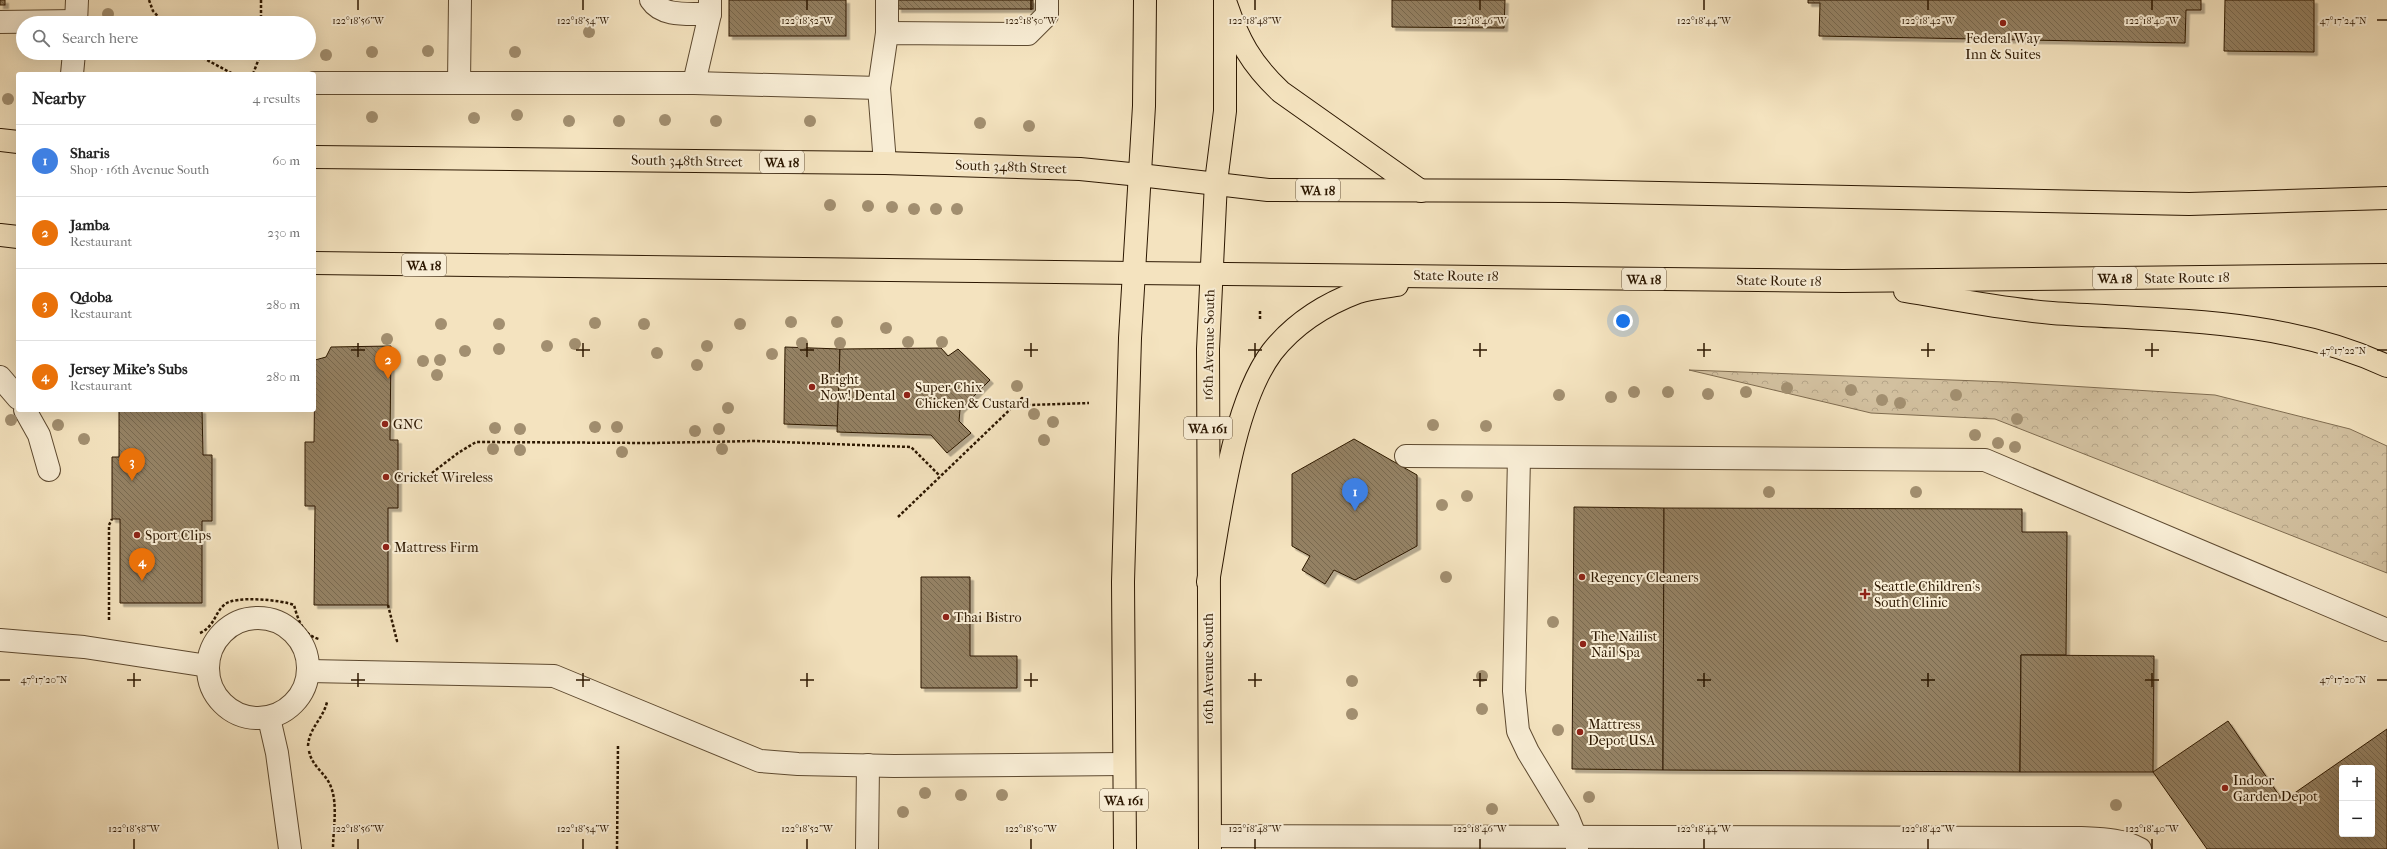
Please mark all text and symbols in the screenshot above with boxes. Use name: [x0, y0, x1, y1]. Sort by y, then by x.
text: 122°18'56"W: [332, 15, 385, 27]
text: 122°18'54"W: [557, 15, 610, 27]
text: 122°18'52"W: [781, 15, 834, 27]
text: 122°18'50"W: [1005, 15, 1058, 27]
text: 122°18'48"W: [1229, 15, 1283, 27]
text: 122°18'46"W: [1453, 15, 1508, 27]
text: 122°18'44"W: [1677, 15, 1732, 27]
text: 122°18'42"W: [1902, 15, 1956, 27]
text: 122°18'40"W: [2125, 15, 2180, 27]
text: 47°17'24"N: [2319, 15, 2367, 27]
search box: [16, 16, 316, 60]
marker: Federal Way Inn & Suites: [1998, 18, 2008, 28]
icon: search: [30, 27, 52, 49]
text: Search here: [62, 29, 138, 47]
place label: Federal Way Inn & Suites: [1965, 30, 2041, 63]
text: Nearby: [32, 88, 86, 108]
text: 4 results: [253, 91, 300, 106]
text: Sharis: [70, 144, 109, 162]
road number: WA 18: [760, 151, 804, 173]
street label: South 348th Street: [631, 152, 743, 170]
text: 1: [43, 153, 47, 168]
text: 60 m: [272, 153, 300, 168]
street label: South 348th Street: [955, 157, 1067, 177]
text: Shop · 16th Avenue South: [70, 162, 209, 177]
road number: WA 18: [1296, 179, 1340, 201]
text: Jamba: [70, 216, 109, 234]
text: 2: [42, 225, 48, 240]
text: 230 m: [267, 225, 300, 240]
text: Restaurant: [70, 234, 132, 249]
road number: WA 18: [402, 254, 446, 276]
street label: State Route 18: [1413, 267, 1499, 285]
road number: WA 18: [2093, 267, 2137, 289]
road number: WA 18: [1622, 268, 1666, 290]
street label: State Route 18: [2144, 269, 2230, 287]
street label: State Route 18: [1736, 272, 1822, 290]
text: Qdoba: [70, 288, 112, 306]
street label: 16th Avenue South: [1200, 289, 1218, 401]
text: 3: [42, 297, 48, 312]
text: 280 m: [266, 297, 300, 312]
text: Restaurant: [70, 306, 132, 321]
your location: [1613, 311, 1633, 331]
text: 47°17'22"N: [2320, 345, 2367, 357]
pin: 2: [375, 346, 401, 379]
text: Jersey Mike's Subs: [70, 360, 188, 378]
text: 4: [41, 369, 49, 384]
text: 280 m: [266, 369, 300, 384]
place label: Bright Now! Dental: [820, 371, 895, 404]
text: Restaurant: [70, 378, 132, 393]
place label: Super Chix Chicken & Custard: [915, 379, 1030, 412]
marker: Bright Now! Dental: [807, 382, 817, 392]
marker: Super Chix Chicken & Custard: [902, 390, 912, 400]
place label: GNC: [393, 416, 423, 433]
road number: WA 161: [1184, 417, 1232, 439]
marker: GNC: [380, 419, 390, 429]
pin: 3: [119, 448, 145, 481]
place label: Cricket Wireless: [394, 469, 493, 486]
marker: Cricket Wireless: [381, 472, 391, 482]
pin: 1: [1342, 478, 1368, 511]
place label: Sport Clips: [145, 527, 211, 544]
marker: Sport Clips: [132, 530, 142, 540]
place label: Mattress Firm: [394, 539, 479, 556]
marker: Mattress Firm: [381, 542, 391, 552]
pin: 4: [129, 548, 155, 581]
place label: Regency Cleaners: [1590, 569, 1699, 586]
marker: Regency Cleaners: [1577, 572, 1587, 582]
place label: Seattle Children's South Clinic: [1874, 578, 1980, 611]
marker: Seattle Children's South Clinic: [1859, 588, 1871, 600]
place label: Thai Bistro: [954, 609, 1022, 626]
marker: Thai Bistro: [941, 612, 951, 622]
street label: 16th Avenue South: [1200, 613, 1217, 725]
place label: The Nailist Nail Spa: [1591, 628, 1658, 661]
marker: The Nailist Nail Spa: [1578, 639, 1588, 649]
text: 47°17'20"N: [21, 674, 68, 686]
text: 47°17'20"N: [2320, 674, 2367, 686]
place label: Mattress Depot USA: [1588, 716, 1656, 749]
marker: Mattress Depot USA: [1575, 727, 1585, 737]
map controls: [2339, 765, 2375, 837]
button: +: [2339, 765, 2375, 801]
place label: Indoor Garden Depot: [2233, 772, 2318, 805]
marker: Indoor Garden Depot: [2220, 783, 2230, 793]
road number: WA 161: [1100, 789, 1148, 811]
button: −: [2339, 801, 2375, 837]
text: 122°18'58"W: [108, 823, 161, 835]
text: 122°18'56"W: [332, 823, 385, 835]
text: 122°18'54"W: [557, 823, 610, 835]
text: 122°18'52"W: [781, 823, 834, 835]
text: 122°18'50"W: [1005, 823, 1058, 835]
text: 122°18'48"W: [1229, 823, 1283, 835]
text: 122°18'46"W: [1453, 823, 1508, 835]
text: 122°18'44"W: [1677, 823, 1732, 835]
text: 122°18'42"W: [1902, 823, 1956, 835]
text: 122°18'40"W: [2125, 823, 2180, 835]

